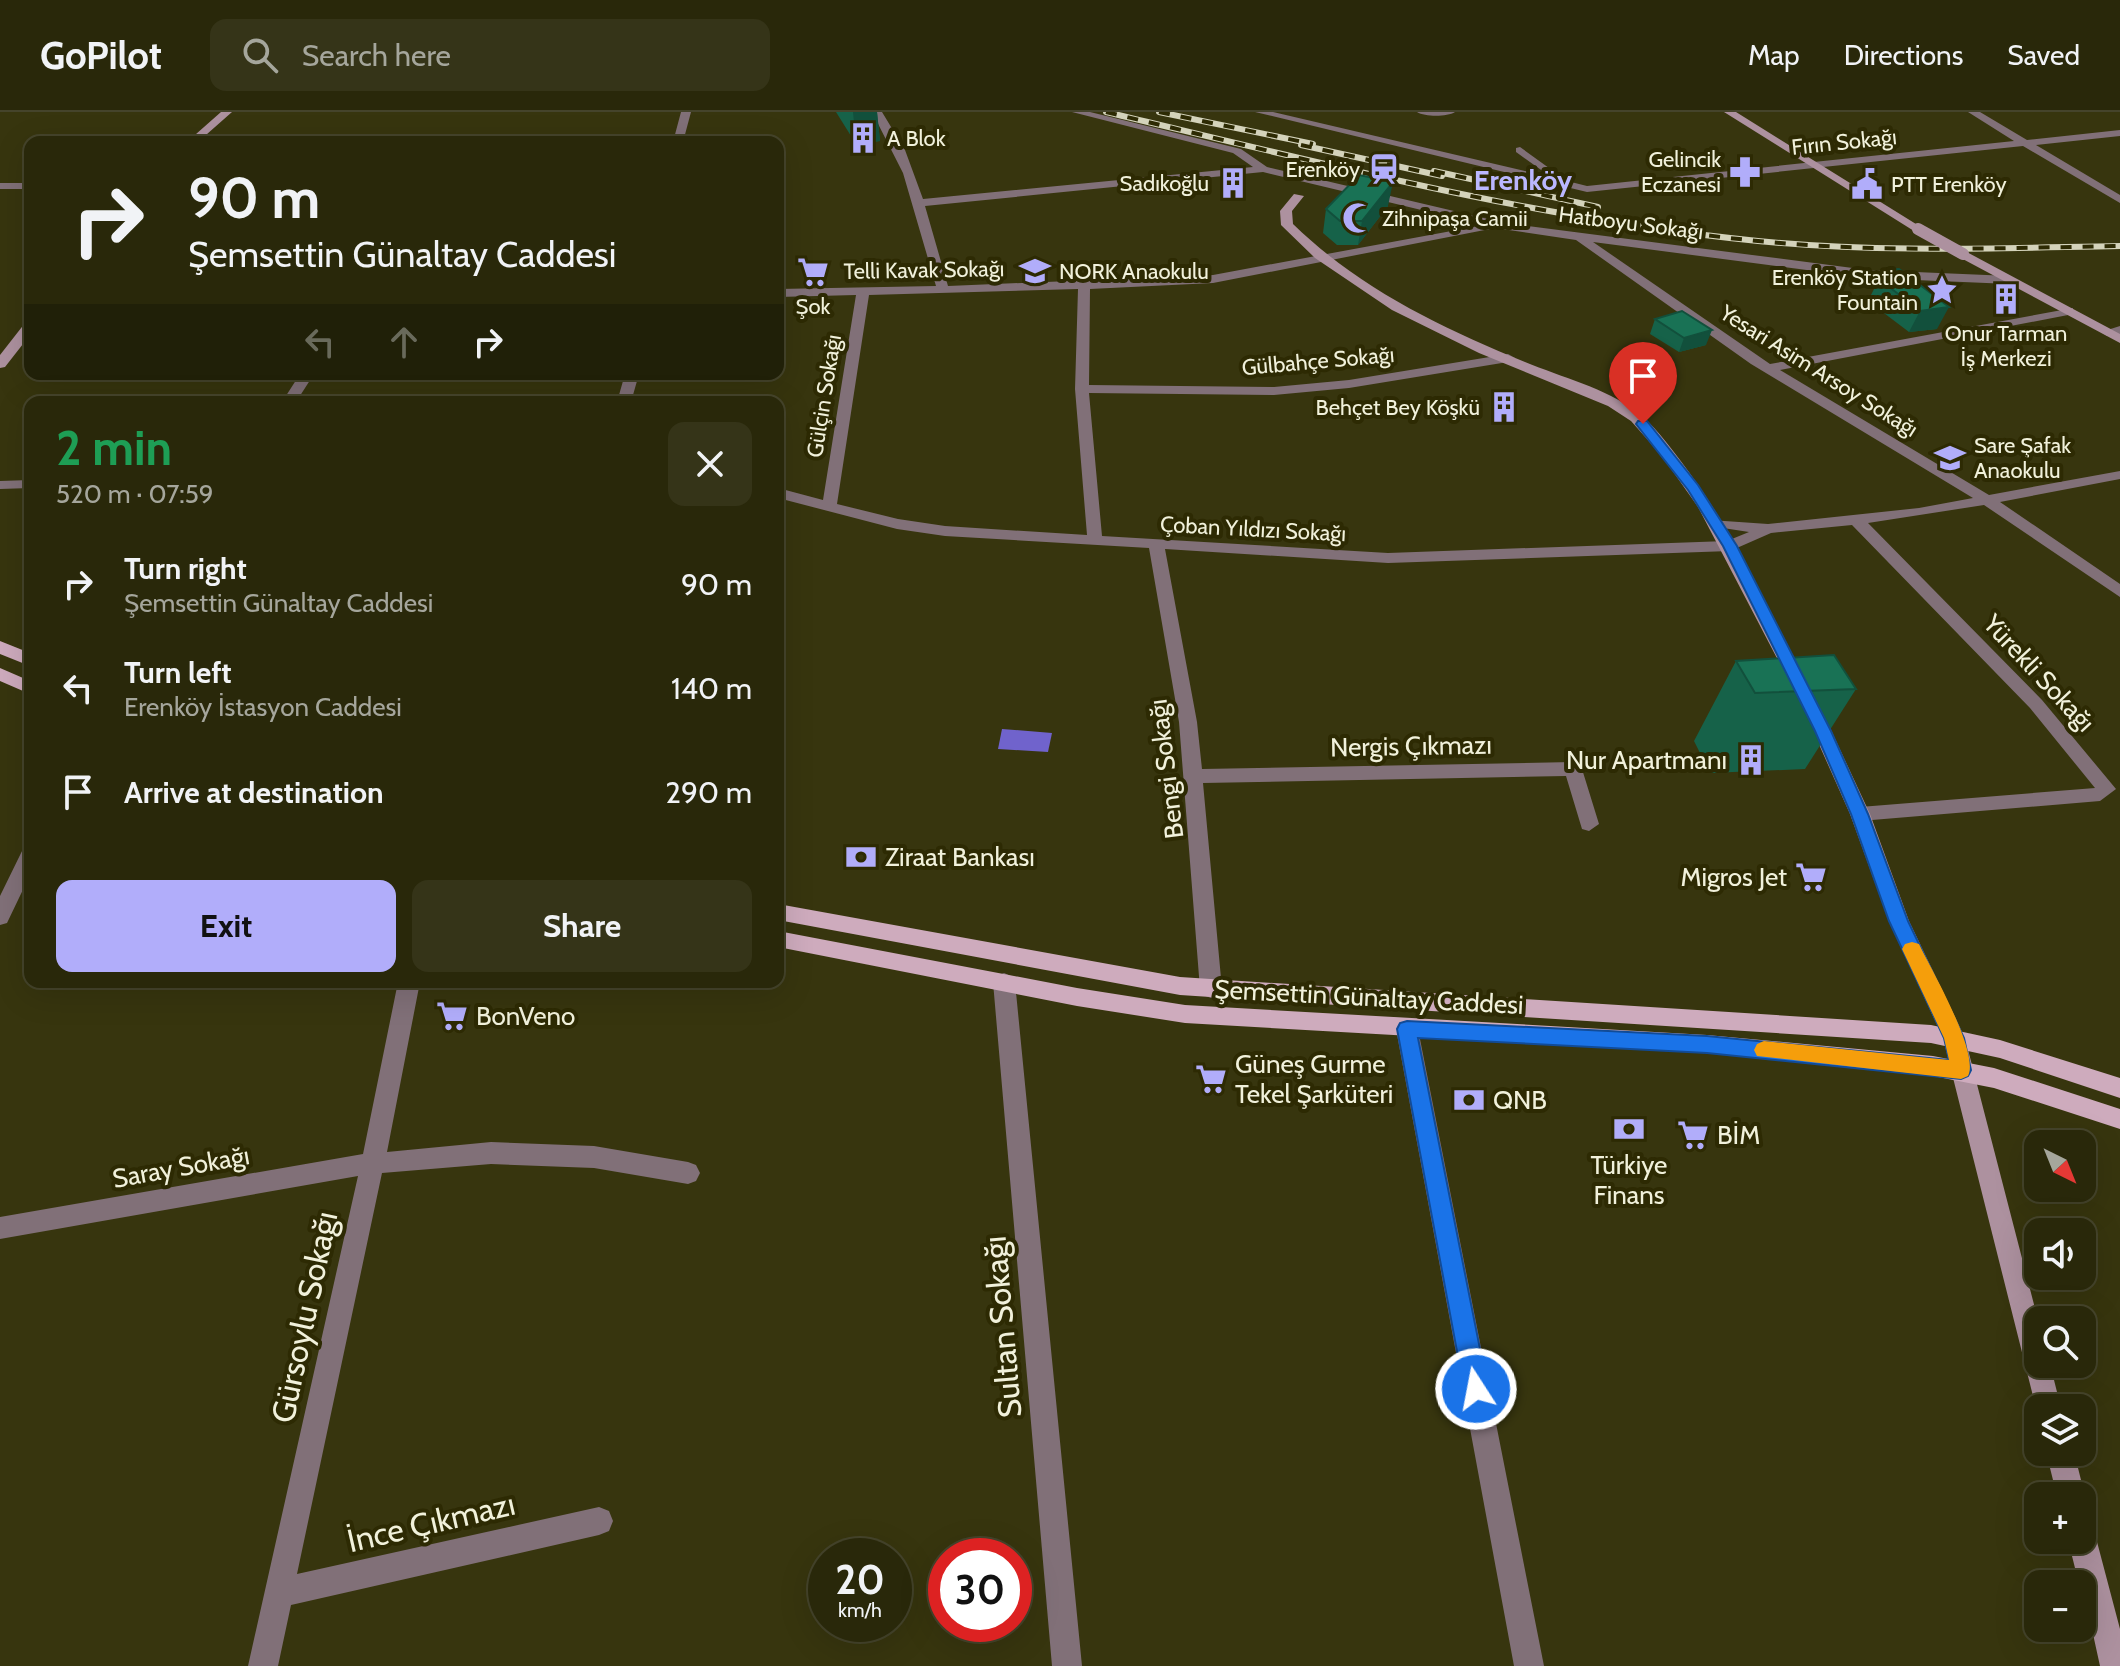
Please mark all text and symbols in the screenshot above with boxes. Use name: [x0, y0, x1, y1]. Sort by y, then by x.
search box: [210, 19, 770, 91]
text: GoPilot: [40, 32, 162, 79]
icon: search: [238, 33, 282, 77]
text: Search here: [302, 37, 451, 74]
text: Map: [1748, 38, 1800, 72]
text: Directions: [1844, 38, 1963, 72]
text: Saved: [2007, 38, 2080, 72]
building icon: A Blok: [846, 121, 880, 155]
street label: Fırın Sokağı: [1790, 123, 1898, 161]
place label: A Blok: [887, 125, 946, 152]
place label: Gelincik Eczanesi: [1641, 146, 1721, 198]
station icon: Erenköy: [1367, 152, 1401, 186]
pharmacy icon: Gelincik Eczanesi: [1728, 155, 1762, 189]
place label: Erenköy: [1285, 156, 1360, 183]
district label: Erenköy: [1474, 163, 1572, 197]
text: 90 m: [188, 164, 320, 232]
building icon: Sadıkoğlu: [1216, 166, 1250, 200]
public building icon: PTT Erenköy: [1850, 167, 1884, 201]
icon: right: [56, 168, 160, 272]
place label: Sadıkoğlu: [1120, 170, 1209, 197]
place label: PTT Erenköy: [1891, 171, 2007, 198]
mosque icon: Zihnipaşa Camii: [1341, 201, 1375, 235]
street label: Hatboyu Sokağı: [1557, 201, 1705, 245]
place label: Zihnipaşa Camii: [1382, 205, 1528, 232]
text: Şemsettin Günaltay Caddesi: [188, 232, 616, 276]
school or university icon: NORK Anaokulu: [1018, 254, 1052, 288]
supermarket icon: Şok: [796, 255, 830, 289]
street label: Telli Kavak Sokağı: [843, 255, 1005, 285]
place label: NORK Anaokulu: [1059, 258, 1209, 285]
place label: Erenköy Station Fountain: [1772, 264, 1918, 316]
place icon: Erenköy Station Fountain: [1925, 273, 1959, 307]
building icon: Onur Tarman İş Merkezi: [1989, 282, 2023, 316]
place label: Şok: [796, 293, 831, 320]
street label: Yesari Asim Arsoy Sokağı: [1714, 299, 1923, 443]
icon: left: [298, 320, 342, 364]
icon: ahead: [382, 320, 426, 364]
icon: right: [466, 320, 510, 364]
place label: Onur Tarman İş Merkezi: [1945, 320, 2067, 372]
street label: Gülçin Sokağı: [801, 333, 847, 459]
street label: Gülbahçe Sokağı: [1241, 341, 1395, 381]
pin: [1609, 342, 1677, 424]
icon: arrive: [1621, 354, 1665, 398]
building icon: Behçet Bey Köşkü: [1487, 390, 1521, 424]
place label: Behçet Bey Köşkü: [1316, 394, 1480, 421]
text: 2 min: [56, 419, 172, 477]
button: close: [668, 422, 752, 506]
place label: Sare Şafak Anaokulu: [1974, 432, 2071, 484]
school or university icon: Sare Şafak Anaokulu: [1933, 441, 1967, 475]
text: 520 m · 07:59: [56, 478, 214, 510]
street label: Çoban Yıldızı Sokağı: [1159, 511, 1347, 547]
text: Turn right: [124, 550, 247, 587]
icon: right: [56, 562, 100, 606]
text: 90 m: [681, 566, 752, 603]
text: Şemsettin Günaltay Caddesi: [124, 587, 433, 619]
street label: Yürekli Sokağı: [1976, 607, 2101, 738]
text: Turn left: [124, 654, 232, 691]
icon: left: [56, 666, 100, 710]
text: 140 m: [671, 670, 752, 707]
text: Erenköy İstasyon Caddesi: [124, 691, 402, 723]
street label: Bengi Sokağı: [1142, 698, 1190, 840]
street label: Nergis Çıkmazı: [1330, 729, 1492, 763]
building icon: Nur Apartmanı: [1734, 743, 1768, 777]
place label: Nur Apartmanı: [1566, 744, 1727, 776]
icon: arrive: [56, 770, 100, 814]
text: Arrive at destination: [124, 774, 384, 811]
text: 290 m: [665, 774, 752, 811]
bank icon: Ziraat Bankası: [844, 840, 878, 874]
place label: Ziraat Bankası: [885, 841, 1035, 873]
supermarket icon: Migros Jet: [1794, 860, 1828, 894]
place label: Migros Jet: [1681, 861, 1787, 893]
button: Exit: [56, 880, 396, 972]
button: Share: [412, 880, 752, 972]
street label: Şemsettin Günaltay Caddesi: [1214, 973, 1524, 1021]
supermarket icon: BonVeno: [435, 999, 469, 1033]
place label: BonVeno: [476, 1000, 575, 1032]
place label: Güneş Gurme Tekel Şarküteri: [1235, 1048, 1393, 1110]
supermarket icon: Güneş Gurme Tekel Şarküteri: [1194, 1062, 1228, 1096]
bank icon: QNB: [1452, 1083, 1486, 1117]
place label: QNB: [1493, 1084, 1547, 1116]
bank icon: Türkiye Finans: [1612, 1112, 1646, 1146]
supermarket icon: BİM: [1676, 1118, 1710, 1152]
place label: BİM: [1717, 1119, 1760, 1151]
north arrow: [2024, 1130, 2096, 1202]
map controls: [2024, 1130, 2096, 1642]
street label: Saray Sokağı: [110, 1139, 252, 1195]
place label: Türkiye Finans: [1591, 1149, 1667, 1211]
street label: Gürsoylu Sokağı: [263, 1208, 345, 1426]
button: sound: [2024, 1218, 2096, 1290]
street label: Sultan Sokağı: [975, 1234, 1029, 1420]
button: search: [2024, 1306, 2096, 1378]
position arrow: [1434, 1347, 1518, 1431]
button: layers: [2024, 1394, 2096, 1466]
button: +: [2024, 1482, 2096, 1554]
street label: İnce Çıkmazı: [343, 1484, 519, 1560]
speed limit sign: 30: [928, 1538, 1032, 1642]
text: 20: [835, 1555, 885, 1604]
button: −: [2024, 1570, 2096, 1642]
text: km/h: [838, 1598, 882, 1622]

